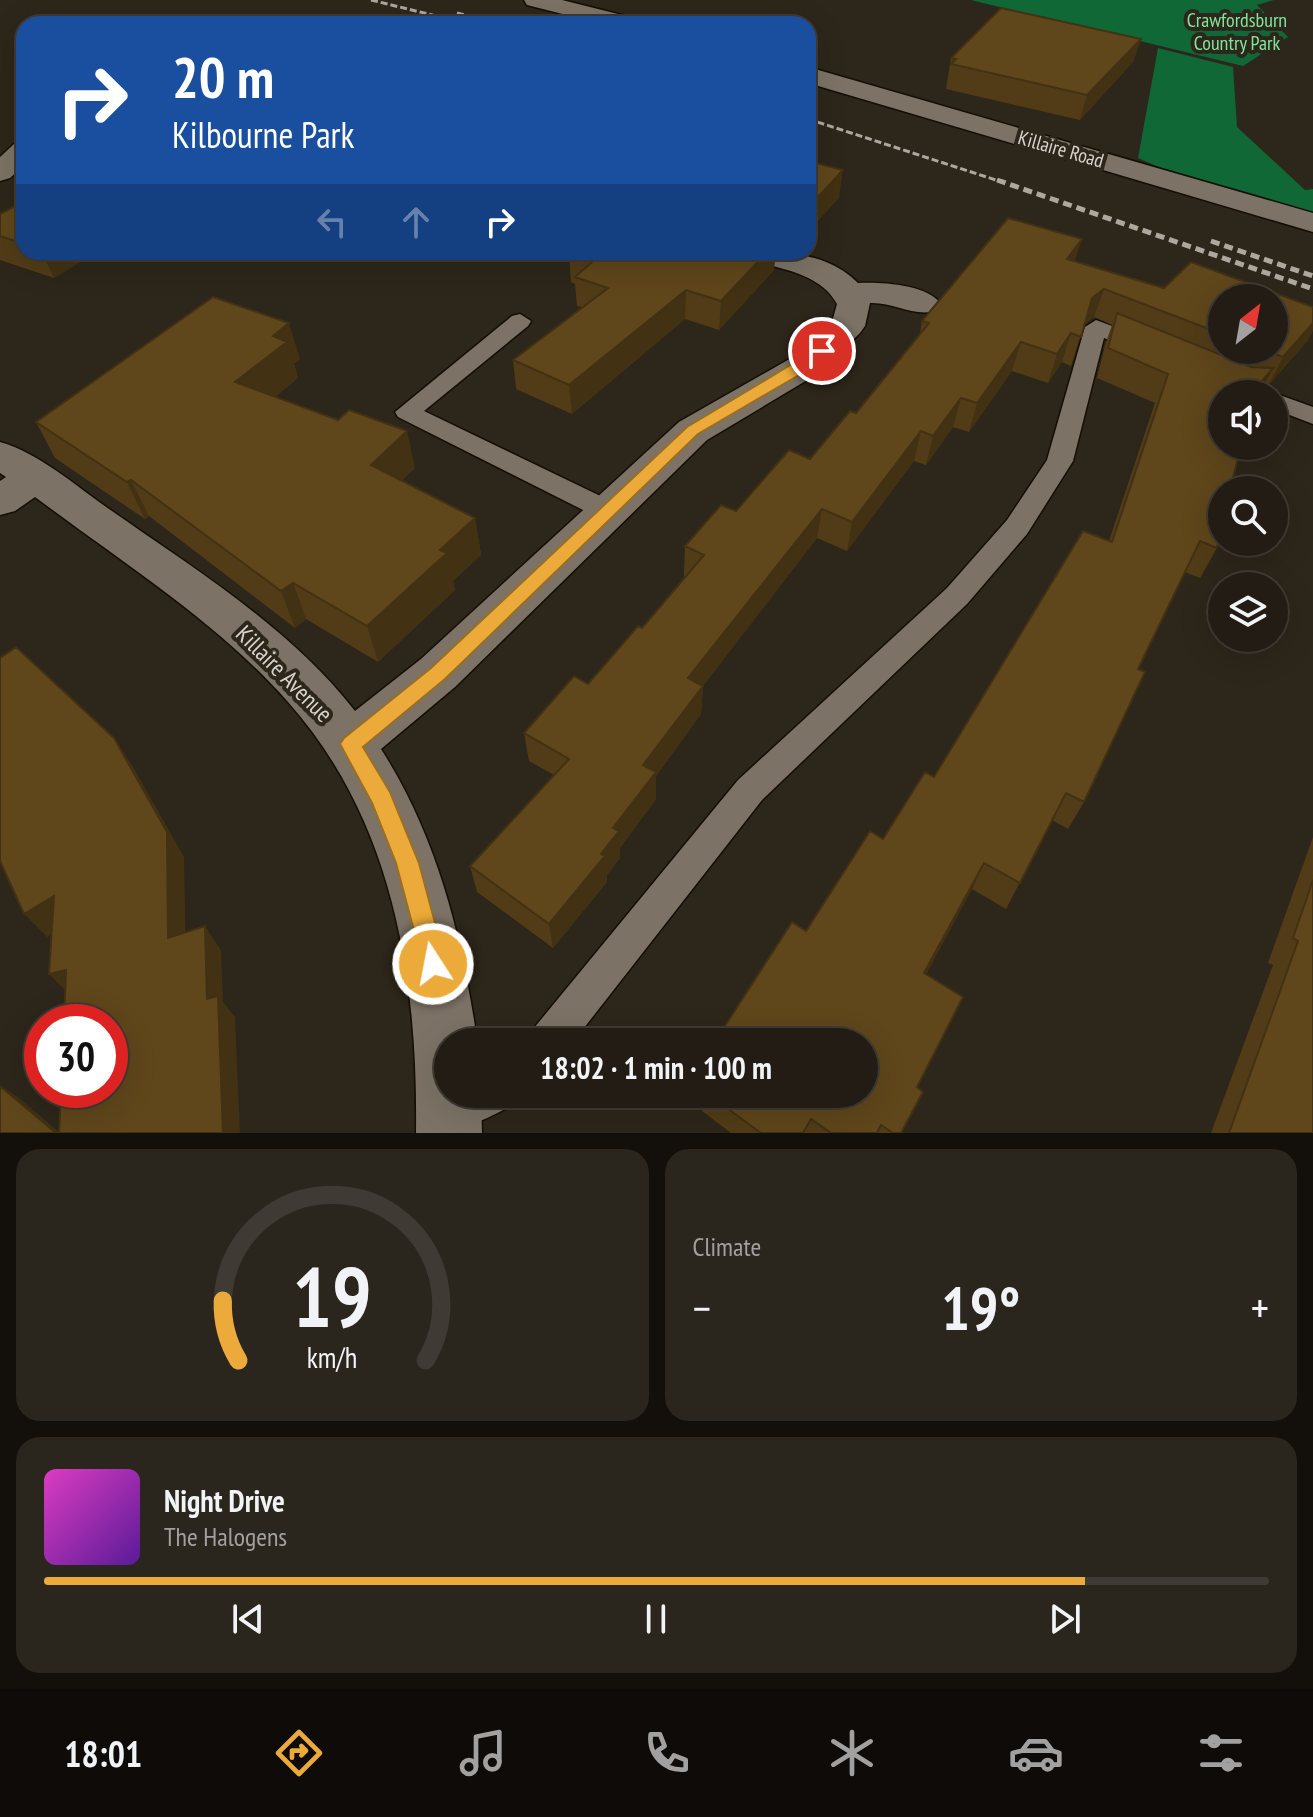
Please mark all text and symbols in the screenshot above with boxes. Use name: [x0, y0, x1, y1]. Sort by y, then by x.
park label: Crawfordsburn Country Park: [1187, 7, 1287, 56]
text: 20 m: [172, 41, 274, 113]
icon: right: [40, 48, 144, 152]
text: Kilbourne Park: [172, 111, 354, 158]
street label: Killaire Road: [1015, 124, 1107, 174]
icon: left: [310, 200, 354, 244]
icon: ahead: [394, 200, 438, 244]
icon: right: [478, 200, 522, 244]
north arrow: [1208, 284, 1288, 364]
map controls: [1208, 284, 1288, 652]
pin: [788, 317, 856, 385]
icon: arrive: [800, 329, 844, 373]
button: sound: [1208, 380, 1288, 460]
button: search: [1208, 476, 1288, 556]
button: layers: [1208, 572, 1288, 652]
street label: Killaire Avenue: [229, 619, 339, 729]
position arrow: [391, 922, 475, 1006]
speed limit sign: 30: [24, 1004, 128, 1108]
text: 18:02 · 1 min · 100 m: [540, 1048, 772, 1087]
text: Climate: [693, 1230, 761, 1263]
text: 19: [292, 1242, 372, 1350]
text: 19°: [941, 1269, 1020, 1347]
text: −: [693, 1279, 711, 1336]
text: +: [1251, 1279, 1269, 1336]
text: km/h: [307, 1339, 358, 1376]
text: Night Drive: [164, 1481, 285, 1520]
text: The Halogens: [164, 1520, 287, 1553]
icon: previous: [226, 1597, 270, 1641]
icon: pause: [634, 1597, 678, 1641]
icon: next: [1043, 1597, 1087, 1641]
icon: directions: [271, 1725, 327, 1781]
icon: music: [455, 1725, 511, 1781]
icon: phone: [639, 1725, 695, 1781]
icon: climate: [824, 1725, 880, 1781]
icon: car: [1008, 1725, 1064, 1781]
icon: filters: [1193, 1725, 1249, 1781]
text: 18:01: [64, 1730, 142, 1777]

